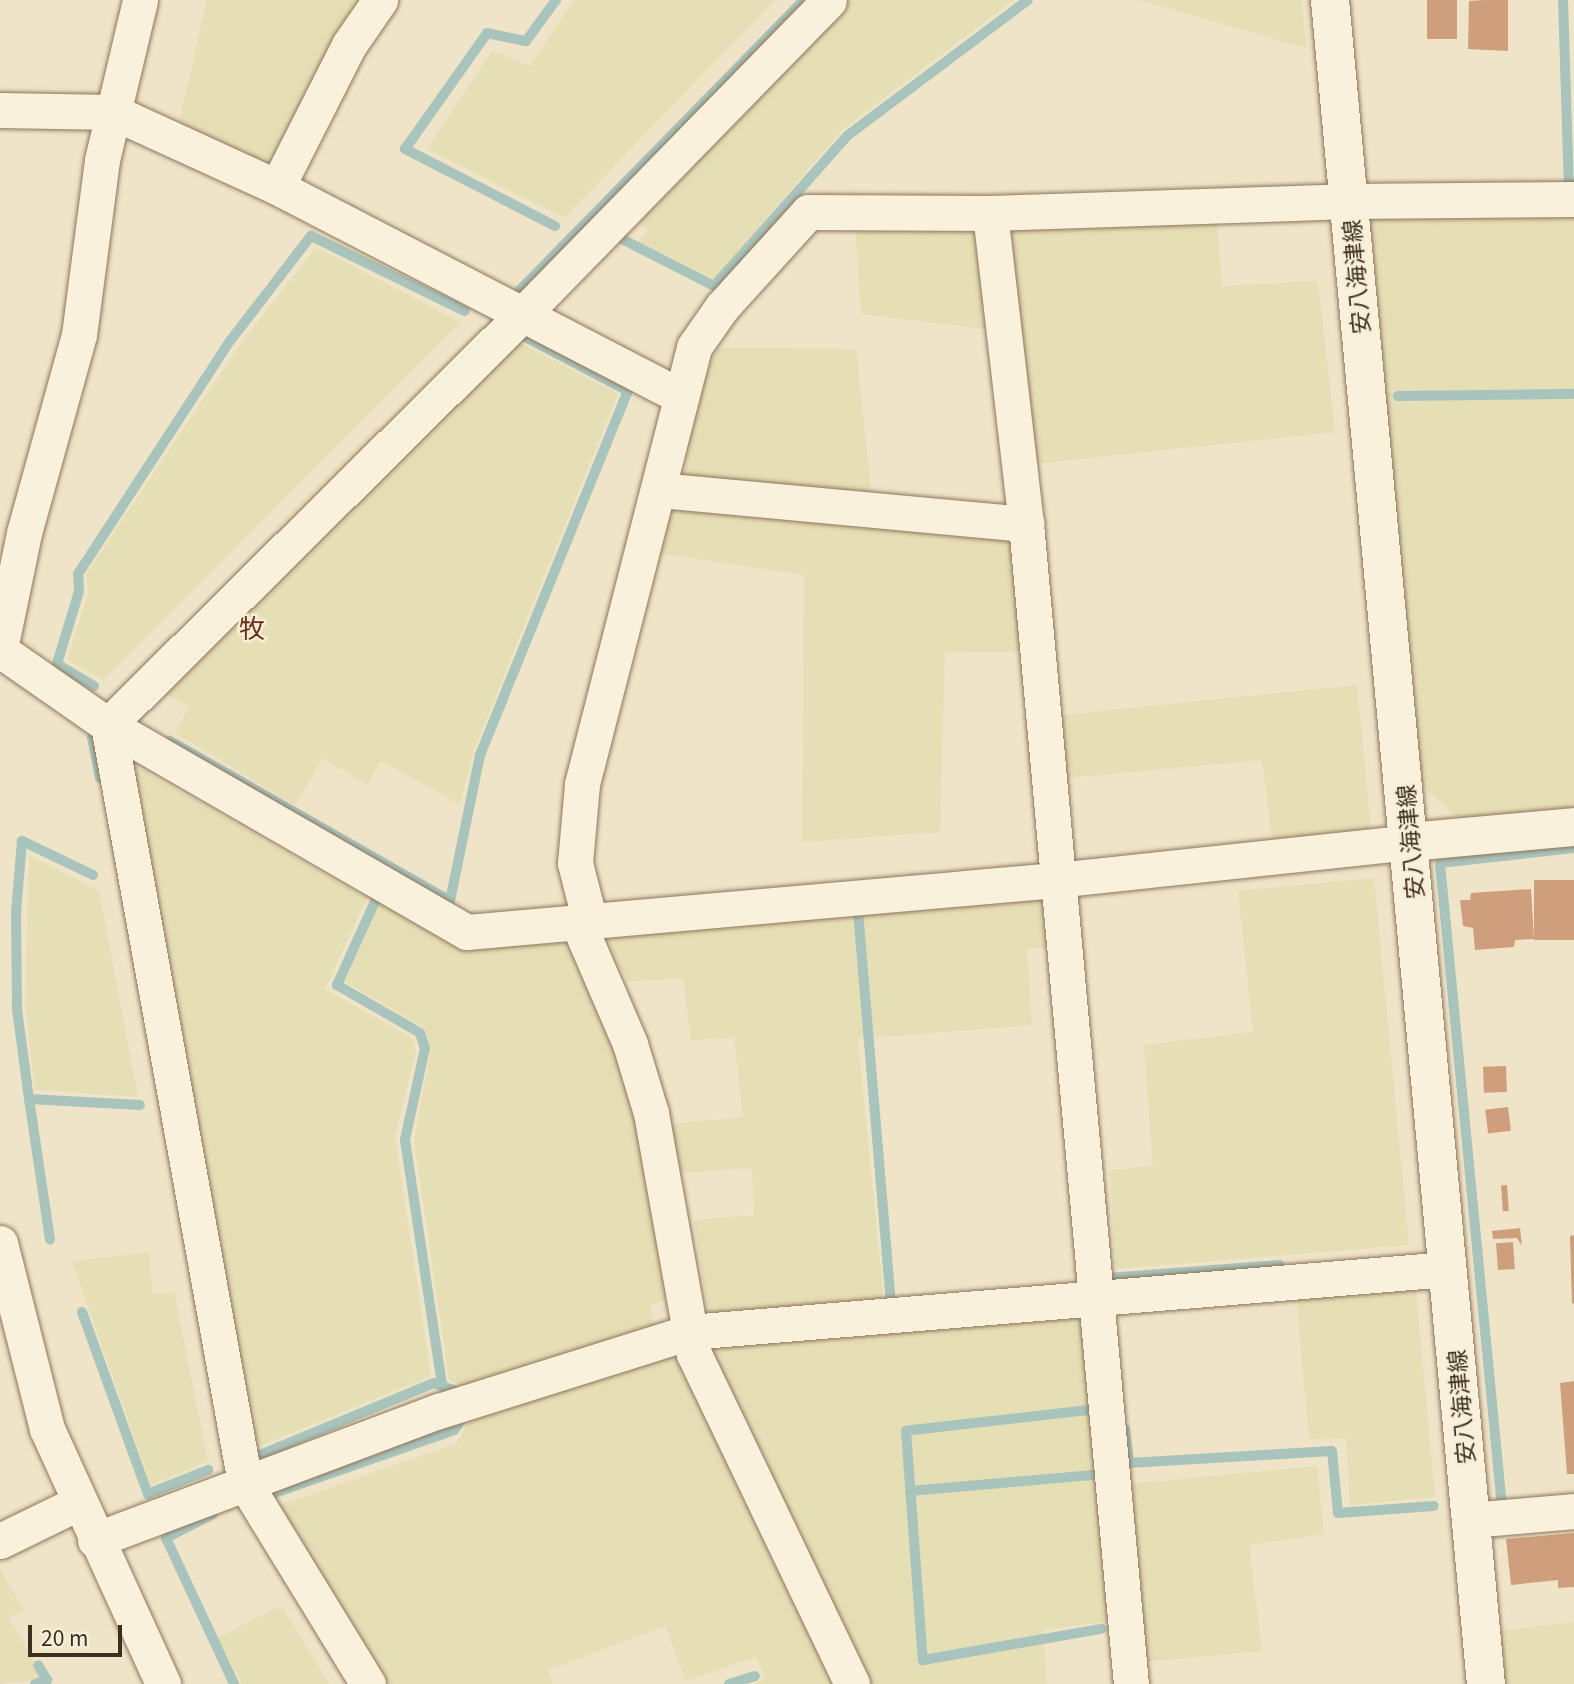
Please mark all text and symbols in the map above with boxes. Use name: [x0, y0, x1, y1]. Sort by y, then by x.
street label: 安八海津線: [1336, 219, 1374, 335]
district label: 牧: [239, 611, 265, 643]
street label: 安八海津線: [1390, 784, 1428, 900]
street label: 安八海津線: [1441, 1349, 1479, 1465]
scale bar: [32, 1610, 126, 1654]
text: 20 m: [41, 1622, 88, 1652]

